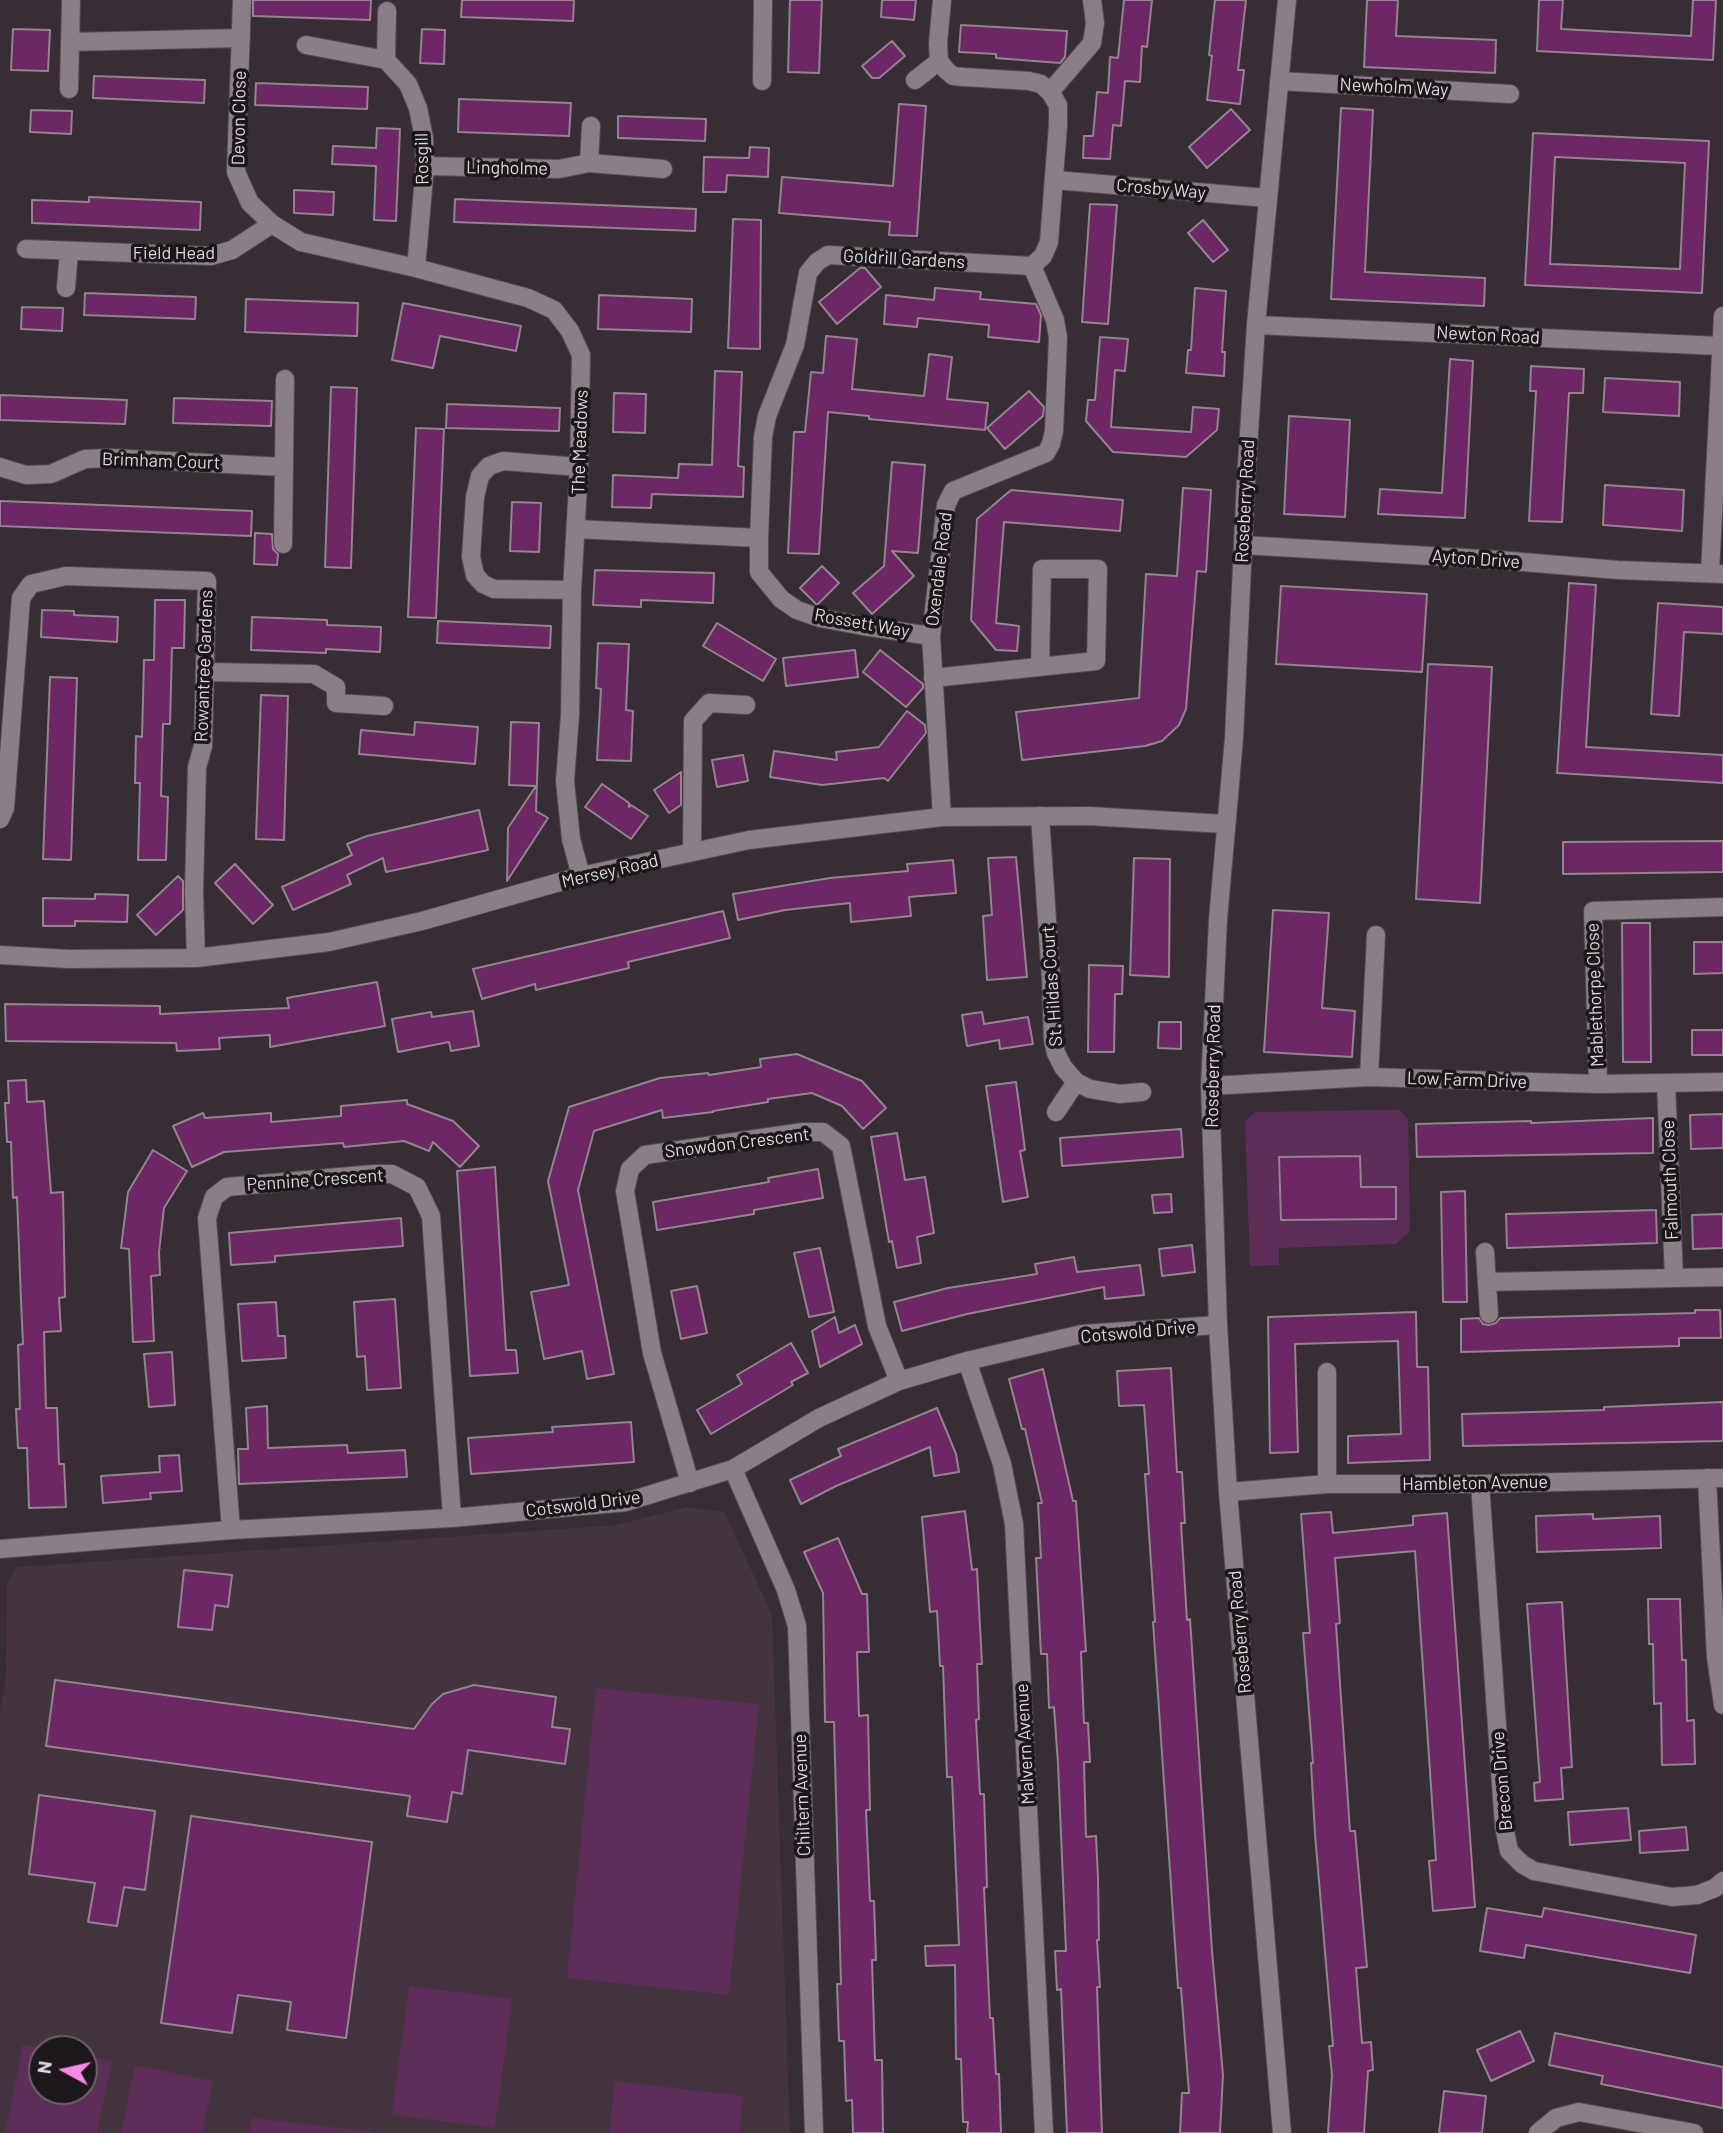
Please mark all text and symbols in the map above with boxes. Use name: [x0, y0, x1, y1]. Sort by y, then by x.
street label: Devon Close: [227, 70, 251, 166]
street label: Newholm Way: [1339, 73, 1449, 101]
street label: Rosgill: [411, 133, 433, 185]
street label: Lingholme: [466, 156, 548, 180]
street label: Crosby Way: [1115, 174, 1207, 204]
street label: Field Head: [133, 242, 215, 264]
street label: Goldrill Gardens: [842, 245, 966, 273]
street label: Newton Road: [1436, 322, 1540, 348]
street label: The Meadows: [567, 389, 593, 495]
street label: Roseberry Road: [1231, 439, 1259, 563]
street label: Brimham Court: [101, 448, 221, 474]
street label: Oxendale Road: [921, 511, 957, 627]
street label: Ayton Drive: [1431, 545, 1521, 573]
street label: Rowantree Gardens: [191, 590, 217, 742]
street label: Rossett Way: [813, 604, 911, 642]
street label: Mersey Road: [559, 849, 661, 893]
street label: Mablethorpe Close: [1582, 923, 1608, 1067]
street label: St. Hildas Court: [1037, 925, 1067, 1047]
street label: Roseberry Road: [1201, 1004, 1225, 1128]
street label: Low Farm Drive: [1407, 1067, 1527, 1093]
street label: Falmouth Close: [1657, 1120, 1683, 1240]
street label: Snowdon Crescent: [663, 1123, 811, 1163]
street label: Pennine Crescent: [246, 1164, 384, 1196]
street label: Cotswold Drive: [1080, 1316, 1196, 1348]
street label: Hambleton Avenue: [1402, 1471, 1548, 1495]
street label: Cotswold Drive: [524, 1486, 642, 1522]
street label: Roseberry Road: [1224, 1569, 1256, 1695]
street label: Malvern Avenue: [1011, 1683, 1039, 1805]
street label: Brecon Drive: [1487, 1730, 1517, 1832]
street label: Chiltern Avenue: [789, 1734, 815, 1856]
north arrow: [28, 2035, 98, 2105]
text: N: [31, 2059, 56, 2075]

